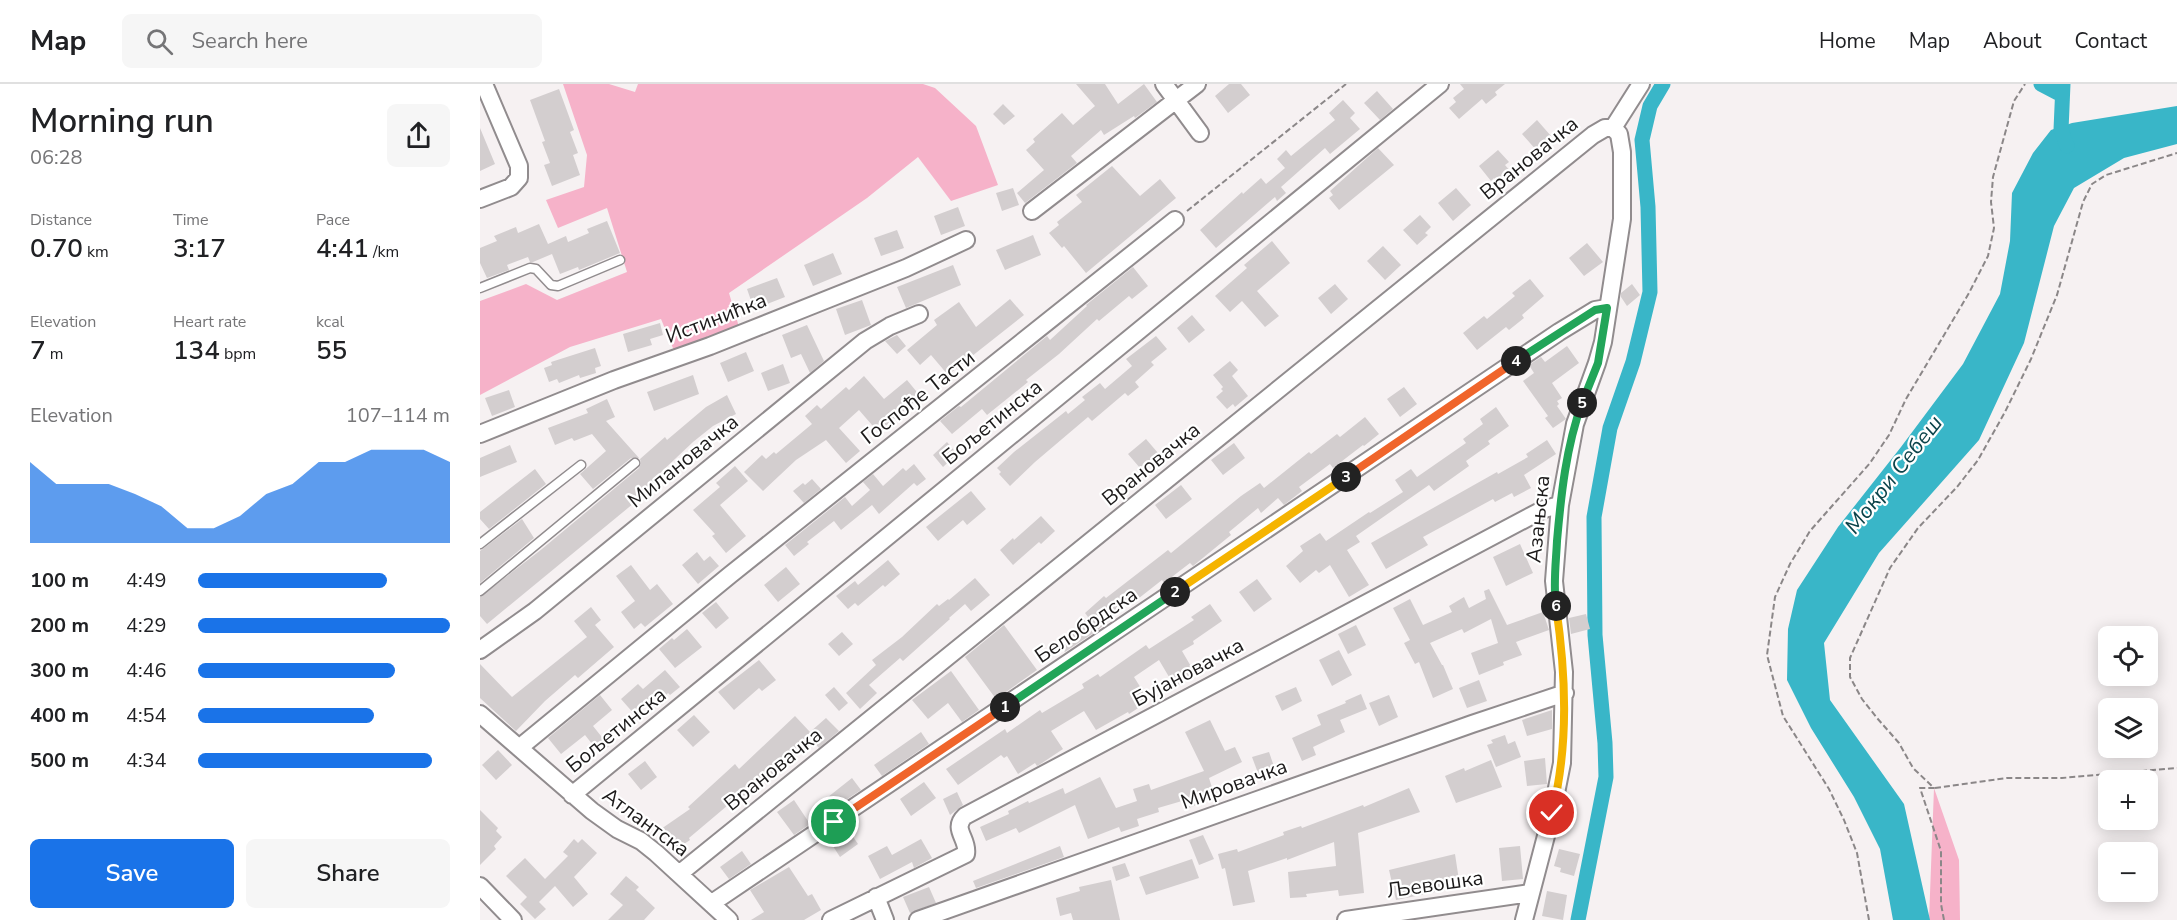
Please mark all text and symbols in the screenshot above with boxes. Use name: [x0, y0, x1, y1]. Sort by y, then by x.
search box: [122, 14, 542, 68]
text: Map: [30, 22, 86, 60]
icon: search: [143, 25, 176, 58]
text: Search here: [191, 26, 308, 56]
text: Home: [1819, 27, 1876, 55]
text: Map: [1909, 27, 1950, 55]
text: About: [1983, 27, 2041, 55]
text: Contact: [2074, 27, 2147, 55]
text: Morning run: [30, 99, 214, 144]
button: share: [387, 104, 450, 167]
street label: Врановачка: [1474, 110, 1584, 206]
text: 06:28: [30, 144, 83, 171]
text: Distance: [30, 209, 92, 231]
text: Time: [173, 209, 209, 231]
text: Pace: [316, 209, 350, 231]
text: 0.70: [30, 231, 83, 266]
text: 3:17: [173, 231, 226, 266]
text: 4:41: [316, 231, 369, 266]
text: km: [83, 241, 109, 263]
text: /km: [369, 241, 399, 263]
street label: Истинићка: [661, 286, 771, 350]
text: Elevation: [30, 311, 96, 333]
text: Heart rate: [173, 311, 246, 333]
text: kcal: [316, 311, 344, 333]
text: 7: [30, 333, 46, 368]
text: 134: [173, 333, 220, 368]
text: 55: [316, 333, 347, 368]
text: m: [46, 343, 63, 365]
text: bpm: [220, 343, 256, 365]
street label: Госпође Тасти: [855, 344, 981, 450]
pin: 4: [1501, 346, 1531, 376]
text: 4: [1511, 350, 1521, 372]
street label: Бољетинска: [936, 373, 1048, 471]
pin: 5: [1567, 388, 1597, 418]
text: 5: [1577, 392, 1587, 414]
text: Elevation: [30, 402, 113, 429]
text: 107–114 m: [346, 402, 450, 429]
street label: Милановачка: [622, 408, 744, 514]
water label: Мокри Себеш: [1838, 409, 1950, 540]
street label: Врановачка: [1096, 416, 1206, 512]
pin: 3: [1331, 462, 1361, 492]
text: 3: [1341, 466, 1351, 488]
street label: Азањска: [1519, 474, 1557, 564]
text: 100 m: [30, 567, 89, 594]
text: 4:49: [126, 567, 167, 594]
pin: 2: [1160, 577, 1190, 607]
street label: Белобрдска: [1029, 580, 1143, 670]
text: 2: [1170, 581, 1180, 603]
pin: 6: [1541, 591, 1571, 621]
text: 6: [1551, 595, 1561, 617]
text: 200 m: [30, 612, 89, 639]
text: 4:29: [126, 612, 167, 639]
map controls: [2098, 626, 2158, 902]
button: locate: [2098, 626, 2158, 686]
street label: Бујановачка: [1127, 631, 1249, 713]
text: 300 m: [30, 657, 89, 684]
text: 4:46: [126, 657, 167, 684]
street label: Бољетинска: [560, 681, 672, 779]
pin: 1: [990, 692, 1020, 722]
text: 1: [1000, 696, 1010, 718]
button: layers: [2098, 698, 2158, 758]
text: 400 m: [30, 702, 89, 729]
text: 4:54: [126, 702, 167, 729]
street label: Врановачка: [718, 721, 828, 817]
text: 500 m: [30, 747, 89, 774]
text: 4:34: [126, 747, 167, 774]
street label: Мировачка: [1177, 752, 1291, 816]
button: +: [2098, 770, 2158, 830]
street label: Атлантска: [597, 781, 695, 863]
pin: [1526, 787, 1577, 838]
pin: [808, 796, 859, 847]
icon: check: [1535, 796, 1568, 829]
icon: arrive: [817, 805, 850, 838]
button: Save: [30, 839, 234, 908]
button: Share: [246, 839, 450, 908]
button: −: [2098, 842, 2158, 902]
street label: Љевошка: [1385, 863, 1485, 905]

